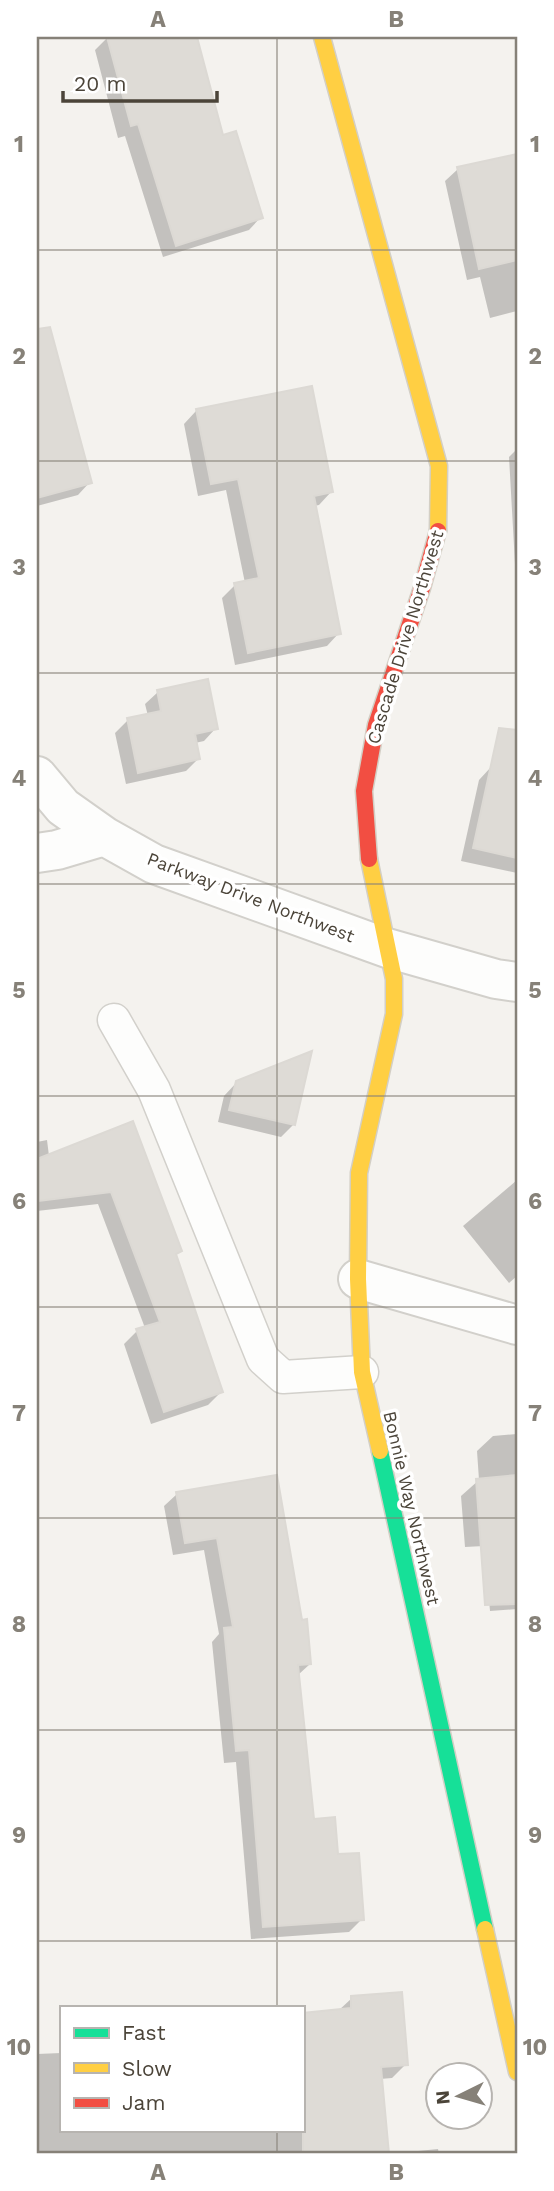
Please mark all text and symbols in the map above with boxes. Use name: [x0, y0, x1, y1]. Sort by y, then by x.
text: A: [150, 6, 166, 33]
text: B: [388, 6, 404, 33]
scale bar: [63, 60, 217, 104]
text: 20 m: [74, 71, 126, 96]
text: 1: [14, 131, 24, 158]
text: 1: [530, 131, 540, 158]
text: 2: [12, 343, 26, 370]
text: 2: [528, 343, 542, 370]
street label: Cascade Drive Northwest: [362, 527, 448, 746]
text: 3: [12, 554, 26, 581]
text: 3: [528, 554, 542, 581]
text: 4: [12, 765, 27, 792]
text: 4: [528, 765, 543, 792]
street label: Parkway Drive Northwest: [144, 848, 358, 946]
text: 5: [12, 977, 26, 1004]
text: 5: [528, 977, 542, 1004]
text: 6: [12, 1188, 26, 1215]
text: 6: [528, 1188, 542, 1215]
text: 7: [12, 1400, 26, 1427]
text: 7: [528, 1400, 542, 1427]
street label: Bonnie Way Northwest: [379, 1409, 445, 1607]
text: 8: [12, 1611, 26, 1638]
text: 8: [528, 1611, 542, 1638]
text: 9: [12, 1822, 26, 1849]
text: 9: [528, 1822, 542, 1849]
legend: [60, 2006, 304, 2132]
text: Fast: [122, 2020, 166, 2045]
text: 10: [7, 2034, 31, 2061]
text: 10: [523, 2034, 547, 2061]
text: Slow: [122, 2056, 172, 2081]
north arrow: [424, 2062, 494, 2132]
text: N: [430, 2089, 455, 2105]
text: Jam: [122, 2090, 165, 2115]
text: A: [150, 2159, 166, 2186]
text: B: [388, 2159, 404, 2186]

